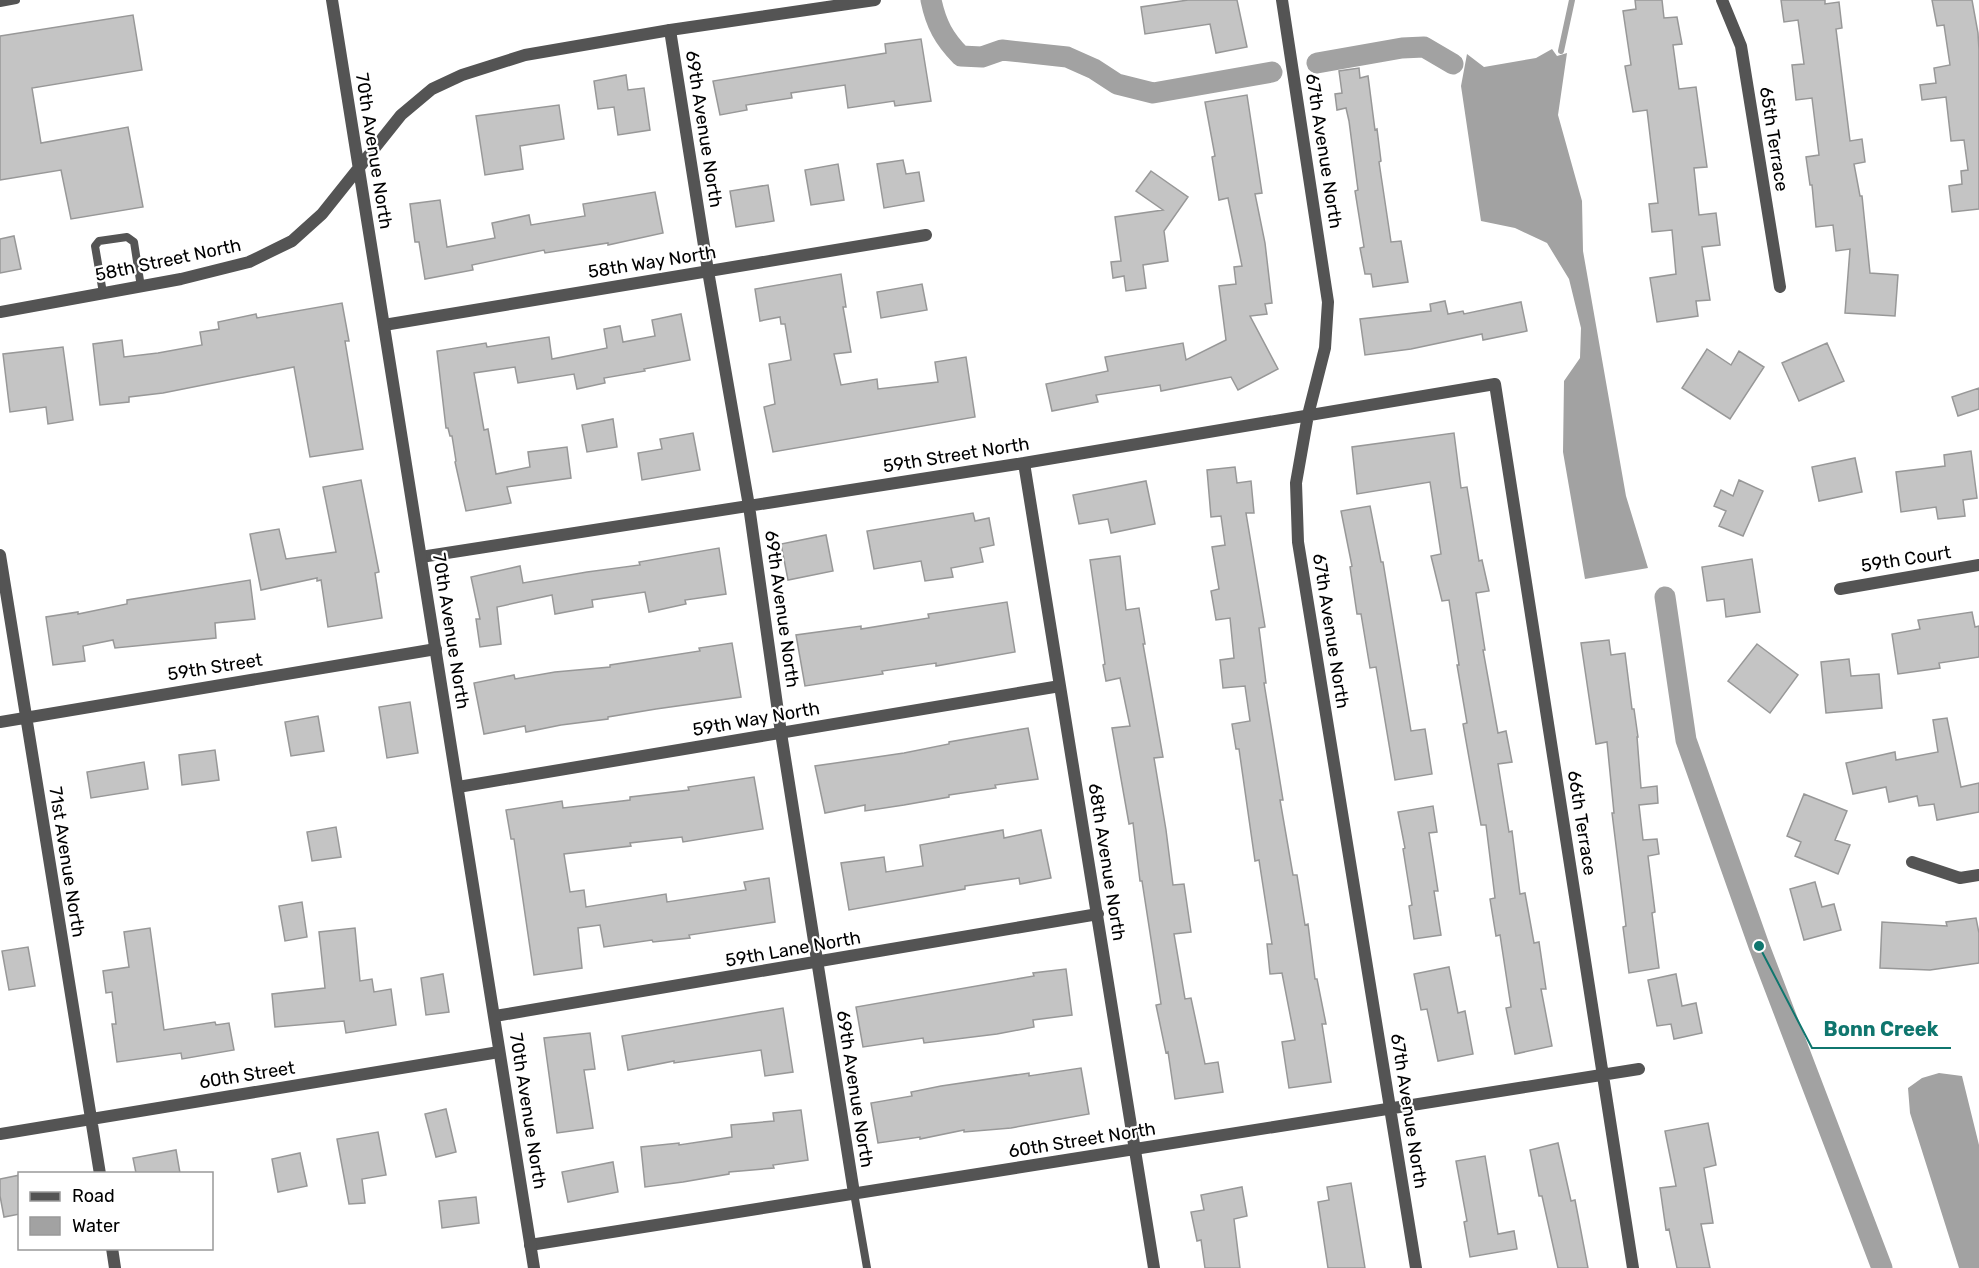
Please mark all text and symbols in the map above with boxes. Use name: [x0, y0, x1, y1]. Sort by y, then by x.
street label: 69th Avenue North: [681, 49, 727, 209]
street label: 70th Avenue North: [351, 71, 397, 231]
street label: 67th Avenue North: [1301, 72, 1347, 230]
street label: 65th Terrace: [1755, 85, 1793, 193]
street label: 58th Street North: [93, 234, 243, 286]
street label: 58th Way North: [586, 241, 718, 283]
street label: 59th Street North: [881, 433, 1031, 477]
street label: 69th Avenue North: [760, 529, 804, 689]
street label: 59th Court: [1859, 541, 1953, 577]
street label: 70th Avenue North: [428, 551, 474, 711]
street label: 67th Avenue North: [1308, 552, 1354, 710]
street label: 59th Street: [166, 649, 264, 685]
street label: 59th Way North: [691, 697, 821, 741]
street label: 66th Terrace: [1563, 769, 1601, 877]
street label: 68th Avenue North: [1084, 782, 1130, 942]
street label: 71st Avenue North: [44, 785, 90, 939]
street label: 59th Lane North: [724, 926, 862, 972]
street label: 69th Avenue North: [832, 1009, 878, 1169]
callout: Bonn Creek: [1812, 1010, 1951, 1048]
text: Bonn Creek: [1824, 1017, 1939, 1041]
street label: 70th Avenue North: [505, 1031, 551, 1191]
street label: 67th Avenue North: [1386, 1032, 1432, 1190]
street label: 60th Street: [198, 1057, 296, 1093]
street label: 60th Street North: [1007, 1117, 1157, 1163]
legend: [18, 1172, 213, 1250]
text: Road: [72, 1185, 115, 1207]
text: Water: [72, 1215, 120, 1237]

